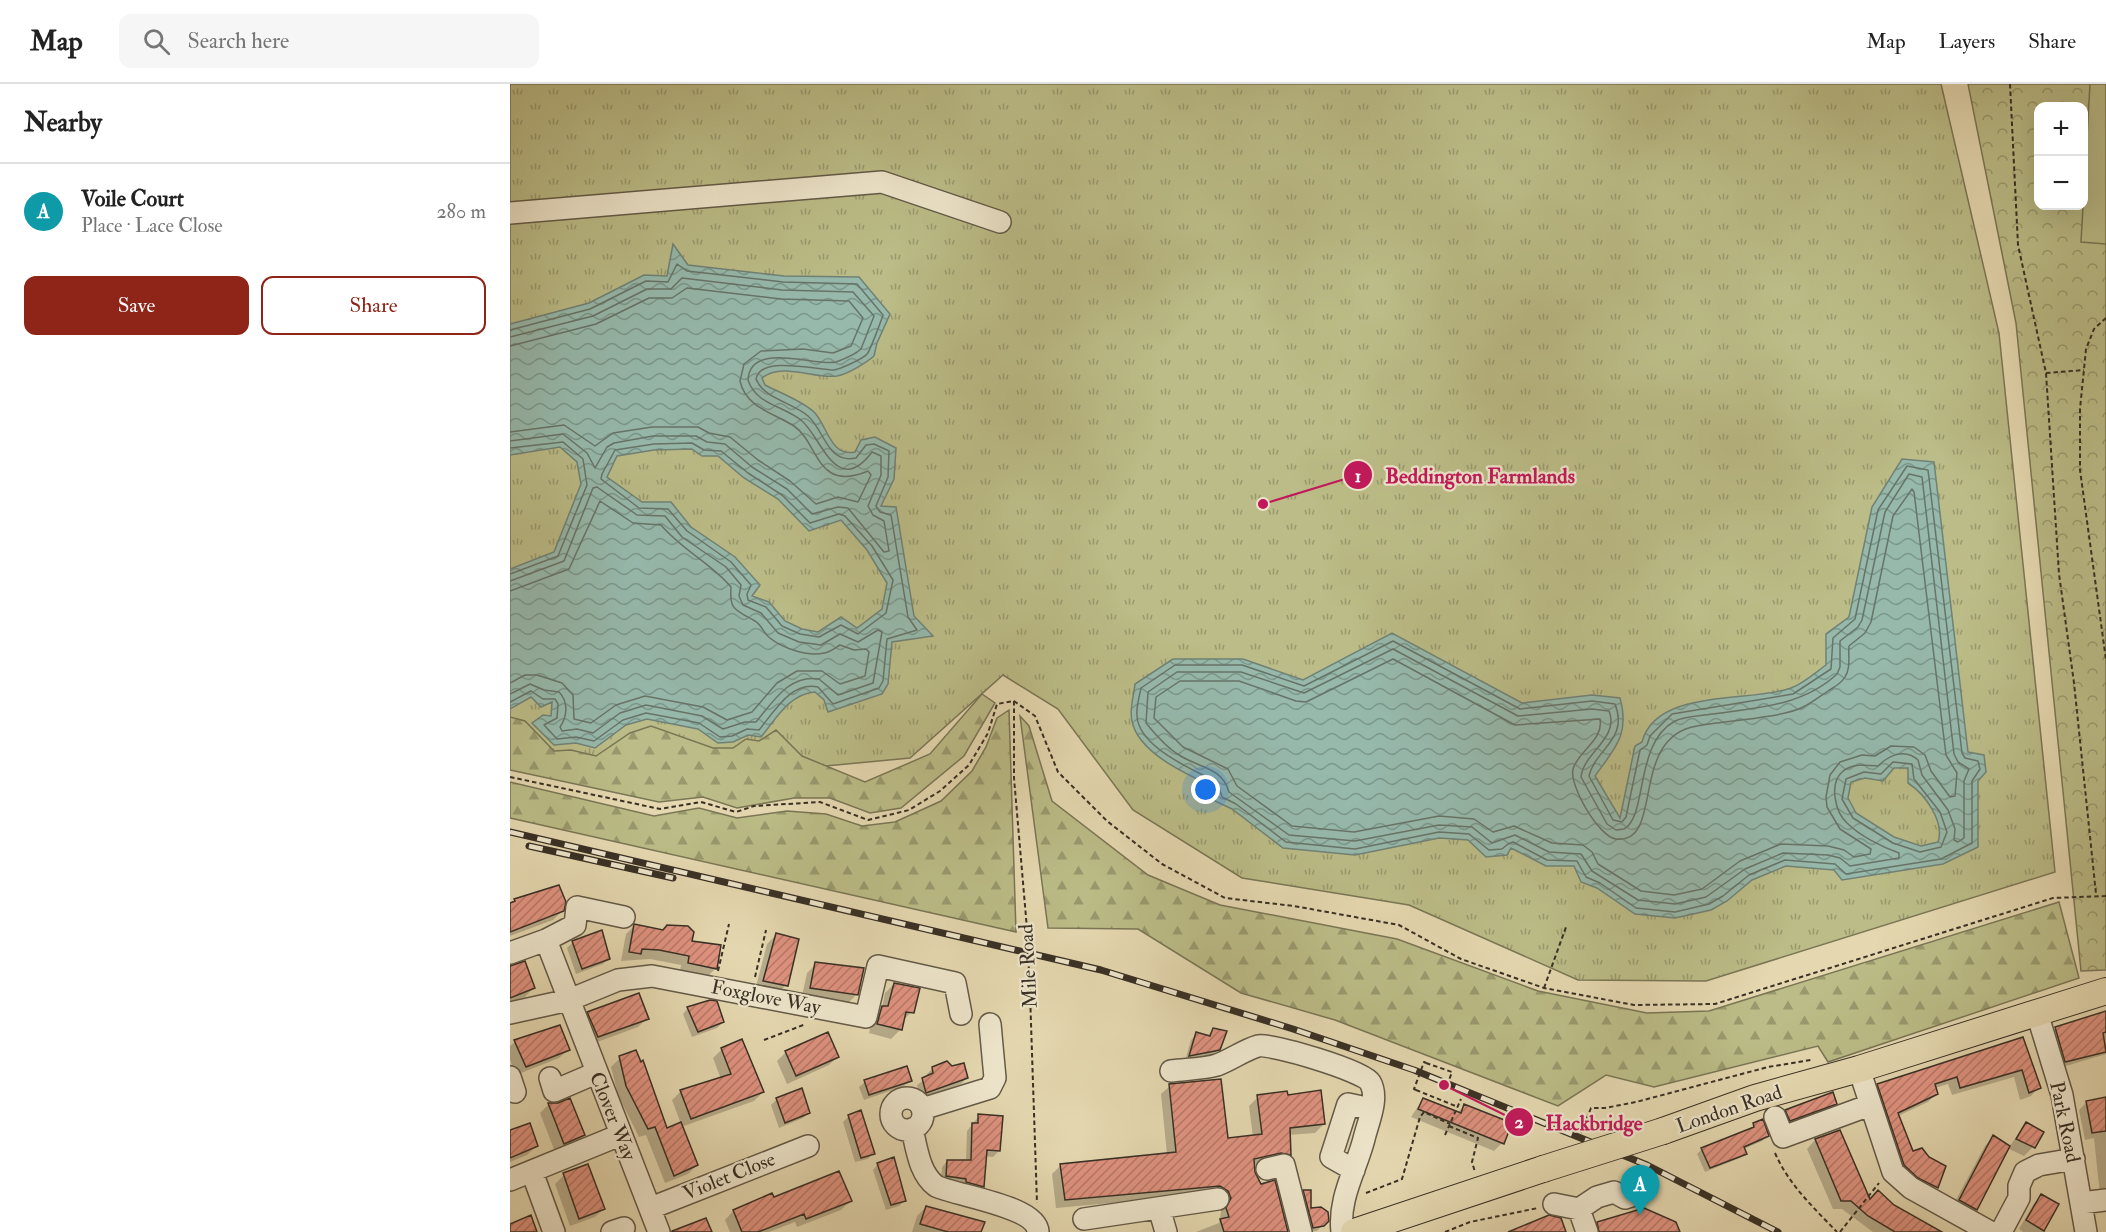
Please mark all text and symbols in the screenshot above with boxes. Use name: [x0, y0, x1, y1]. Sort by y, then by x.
search box: [119, 14, 539, 68]
text: Map: [30, 24, 83, 59]
icon: search: [140, 25, 173, 58]
text: Search here: [188, 27, 289, 55]
text: Map: [1866, 28, 1906, 55]
text: Layers: [1939, 28, 1995, 55]
text: Share: [2028, 28, 2076, 55]
map controls: [2034, 102, 2088, 210]
button: +: [2034, 102, 2088, 156]
text: Nearby: [24, 107, 102, 139]
button: −: [2034, 156, 2088, 210]
text: Voile Court: [81, 185, 184, 213]
text: A: [37, 199, 50, 224]
text: 280 m: [436, 199, 486, 224]
text: Place · Lace Close: [81, 213, 223, 238]
button: Save: [24, 276, 249, 335]
button: Share: [261, 276, 486, 335]
callout: Beddington Farmlands: [1343, 456, 1587, 495]
text: Beddington Farmlands: [1385, 463, 1575, 490]
text: 1: [1355, 465, 1361, 488]
your location: [1191, 775, 1220, 804]
street label: Mile Road: [1013, 923, 1043, 1009]
street label: Foxglove Way: [709, 974, 824, 1020]
street label: Clover Way: [584, 1068, 642, 1165]
street label: London Road: [1673, 1079, 1785, 1139]
street label: Park Road: [2044, 1079, 2086, 1165]
callout: Hackbridge: [1504, 1103, 1655, 1142]
text: Hackbridge: [1545, 1110, 1643, 1137]
text: 2: [1514, 1111, 1524, 1134]
street label: Violet Close: [679, 1146, 779, 1206]
pin: A: [1620, 1166, 1660, 1215]

